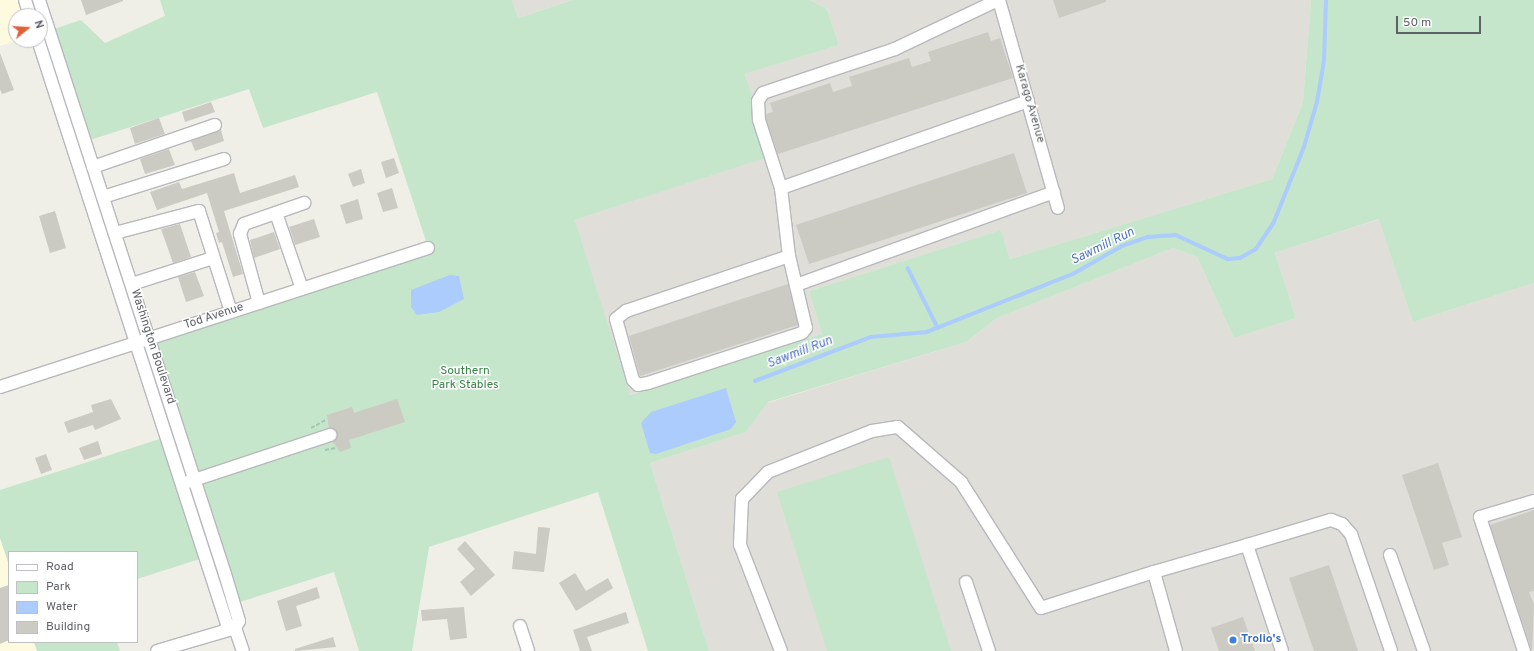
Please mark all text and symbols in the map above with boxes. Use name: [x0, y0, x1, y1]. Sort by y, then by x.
north arrow: [8, 8, 48, 48]
scale bar: [1398, 8, 1483, 34]
text: 50 m: [1403, 15, 1431, 31]
text: N: [31, 19, 46, 31]
street label: Karago Avenue: [1011, 63, 1047, 145]
water label: Sawmill Run: [1069, 225, 1137, 269]
street label: Washington Boulevard: [127, 288, 177, 406]
street label: Tod Avenue: [182, 300, 246, 334]
water label: Sawmill Run: [765, 333, 835, 373]
park label: Southern Park Stables: [431, 365, 499, 393]
legend: [8, 551, 138, 643]
text: Road: [46, 559, 74, 575]
text: Park: [46, 579, 71, 595]
text: Water: [46, 599, 78, 615]
text: Building: [46, 619, 90, 635]
place label: Trolio's: [1241, 633, 1281, 647]
marker: Trolio's: [1228, 635, 1238, 645]

